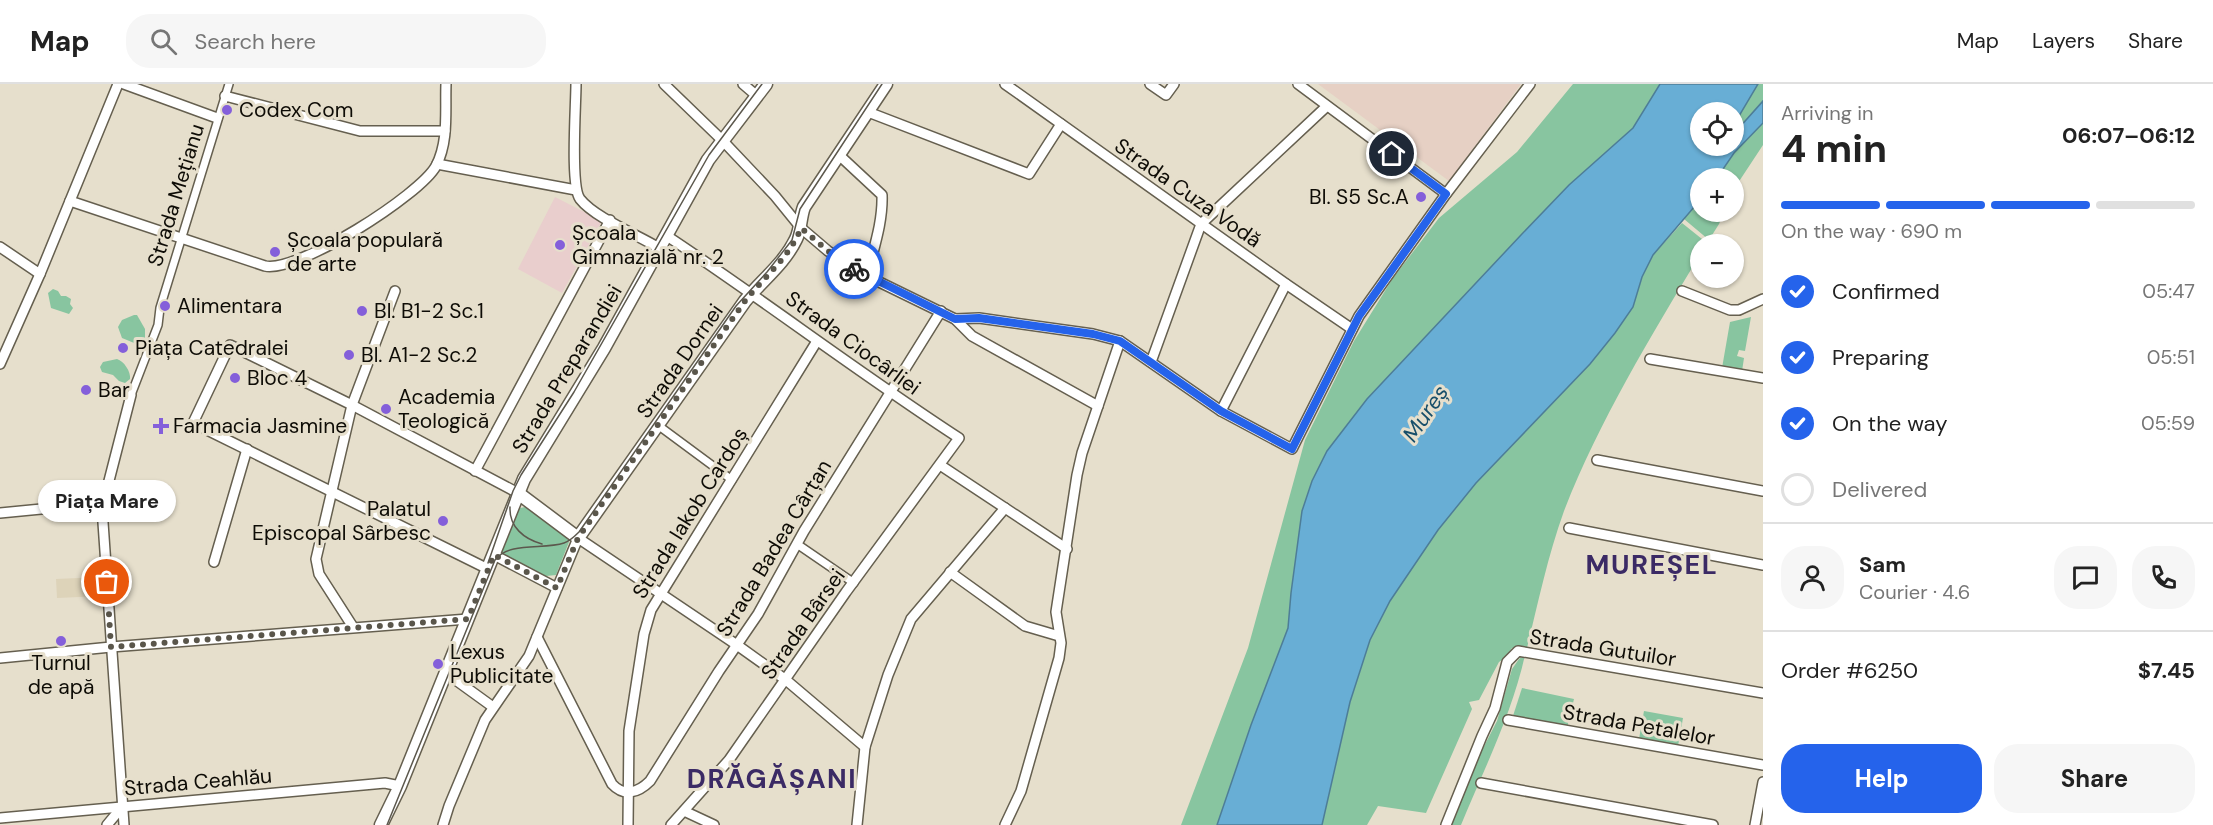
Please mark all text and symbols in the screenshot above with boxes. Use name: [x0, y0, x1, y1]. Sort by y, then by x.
search box: [126, 14, 546, 68]
text: Map: [30, 23, 90, 60]
icon: search: [147, 25, 180, 58]
text: Search here: [195, 27, 316, 56]
text: Map: [1957, 27, 1999, 55]
text: Layers: [2032, 27, 2095, 55]
text: Share: [2128, 27, 2183, 55]
place label: Codex Com: [239, 96, 353, 124]
text: Arriving in: [1781, 100, 1873, 126]
map controls: [1690, 102, 1744, 288]
button: locate: [1690, 102, 1744, 156]
marker: Codex Com: [220, 103, 234, 117]
street label: Strada Mețianu: [141, 120, 211, 270]
text: 06:07–06:12: [2062, 121, 2195, 150]
text: 4 min: [1781, 123, 1887, 174]
pin: [1366, 128, 1417, 179]
street label: Strada Cuza Vodă: [1109, 132, 1267, 254]
icon: home: [1375, 137, 1408, 170]
button: +: [1690, 168, 1744, 222]
place label: Bl. S5 Sc.A: [1309, 183, 1409, 211]
marker: Bl. S5 Sc.A: [1414, 190, 1428, 204]
text: On the way · 690 m: [1781, 218, 1962, 244]
place label: Școala Gimnazială nr. 2: [572, 219, 724, 271]
place label: Școala populară de arte: [287, 226, 443, 278]
button: −: [1690, 234, 1744, 288]
marker: Școala Gimnazială nr. 2: [553, 238, 567, 252]
courier: [824, 239, 884, 299]
marker: Școala populară de arte: [268, 245, 282, 259]
icon: bike: [838, 253, 871, 286]
icon: check: [1781, 275, 1814, 308]
text: Confirmed: [1832, 277, 1940, 306]
text: 05:47: [2142, 278, 2195, 304]
street label: Strada Preparandiei: [505, 279, 629, 459]
street label: Strada Ciocârliei: [780, 285, 926, 401]
place label: Alimentara: [177, 292, 282, 320]
place label: Bl. B1-2 Sc.1: [374, 297, 484, 325]
street label: Strada Dornei: [630, 298, 730, 424]
marker: Alimentara: [158, 299, 172, 313]
marker: Bl. B1-2 Sc.1: [355, 304, 369, 318]
place label: Piața Catedralei: [135, 334, 289, 362]
marker: Piața Catedralei: [116, 341, 130, 355]
place label: Bl. A1-2 Sc.2: [361, 341, 477, 369]
icon: check: [1781, 341, 1814, 374]
text: Preparing: [1832, 343, 1929, 372]
text: 05:51: [2147, 344, 2195, 370]
marker: Bl. A1-2 Sc.2: [342, 348, 356, 362]
place label: Bloc 4: [247, 364, 307, 392]
marker: Bloc 4: [228, 371, 242, 385]
place label: Bar: [98, 376, 130, 404]
water label: Mureș: [1396, 379, 1455, 447]
marker: Bar: [79, 383, 93, 397]
place label: Academia Teologică: [398, 383, 495, 435]
marker: Academia Teologică: [379, 402, 393, 416]
icon: check: [1781, 407, 1814, 440]
text: On the way: [1832, 409, 1947, 438]
text: 05:59: [2141, 410, 2195, 436]
place label: Farmacia Jasmine: [173, 412, 347, 440]
marker: Farmacia Jasmine: [154, 419, 168, 433]
street label: Strada Iakob Cardoș: [626, 422, 754, 604]
street label: Strada Badea Cârțan: [710, 454, 838, 642]
text: Delivered: [1832, 475, 1927, 504]
callout: Piața Mare: [38, 480, 176, 522]
text: Piața Mare: [55, 488, 159, 514]
place label: Palatul Episcopal Sârbesc: [252, 495, 431, 547]
marker: Palatul Episcopal Sârbesc: [436, 514, 450, 528]
button: person: [1781, 546, 1844, 609]
button: chat: [2054, 546, 2117, 609]
button: phone: [2132, 546, 2195, 609]
district label: MUREȘEL: [1586, 547, 1718, 582]
text: Sam: [1859, 550, 1906, 579]
pin: [81, 556, 132, 607]
street label: Strada Bârsei: [754, 563, 852, 685]
icon: bag: [90, 565, 123, 598]
text: Courier · 4.6: [1859, 579, 1970, 605]
street label: Strada Gutuilor: [1528, 623, 1678, 673]
marker: Turnul de apă: [54, 634, 68, 648]
place label: Lexus Publicitate: [450, 638, 553, 690]
place label: Turnul de apă: [28, 649, 94, 701]
text: Order #6250: [1781, 656, 1918, 685]
text: $7.45: [2138, 656, 2195, 685]
marker: Lexus Publicitate: [431, 657, 445, 671]
street label: Strada Petalelor: [1561, 698, 1718, 752]
button: Help: [1781, 744, 1982, 813]
button: Share: [1994, 744, 2195, 813]
district label: DRĂGĂȘANI: [687, 761, 857, 796]
street label: Strada Ceahlău: [123, 762, 273, 802]

